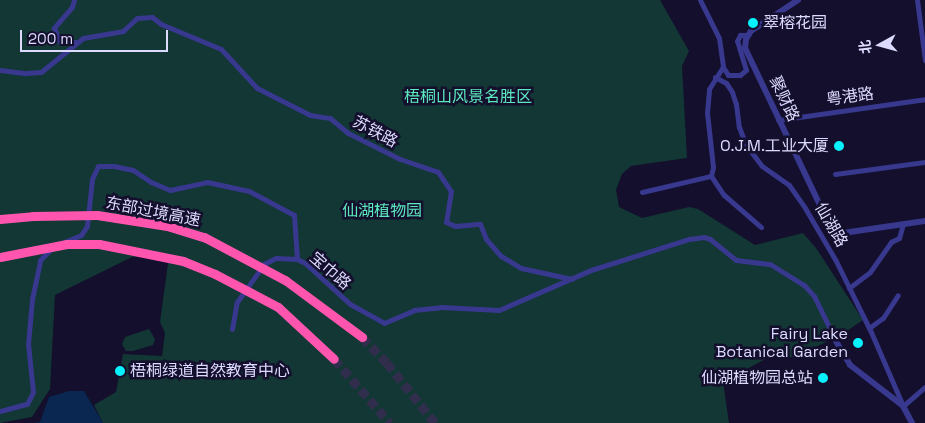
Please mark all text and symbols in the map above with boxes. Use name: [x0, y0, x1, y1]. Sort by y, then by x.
place label: 翠榕花园: [763, 13, 827, 33]
marker: 翠榕花园: [747, 17, 759, 29]
scale bar: [22, 20, 170, 52]
north arrow: [855, 20, 905, 70]
text: 200 m: [28, 29, 73, 48]
text: 北: [855, 39, 875, 55]
street label: 聚财路: [765, 73, 803, 125]
street label: 粤港路: [825, 84, 875, 110]
park label: 梧桐山风景名胜区: [404, 87, 532, 107]
street label: 苏铁路: [349, 112, 401, 152]
place label: O.J.M.工业大厦: [720, 136, 829, 156]
marker: O.J.M.工业大厦: [833, 140, 845, 152]
street label: 东部过境高速: [104, 193, 202, 231]
street label: 仙湖路: [811, 199, 851, 251]
park label: 仙湖植物园: [342, 201, 422, 221]
street label: 宝巾路: [306, 248, 354, 294]
place label: Fairy Lake Botanical Garden: [716, 324, 848, 362]
marker: Fairy Lake Botanical Garden: [852, 337, 864, 349]
place label: 梧桐绿道自然教育中心: [130, 361, 290, 381]
marker: 梧桐绿道自然教育中心: [114, 365, 126, 377]
place label: 仙湖植物园总站: [701, 368, 813, 388]
marker: 仙湖植物园总站: [817, 372, 829, 384]

